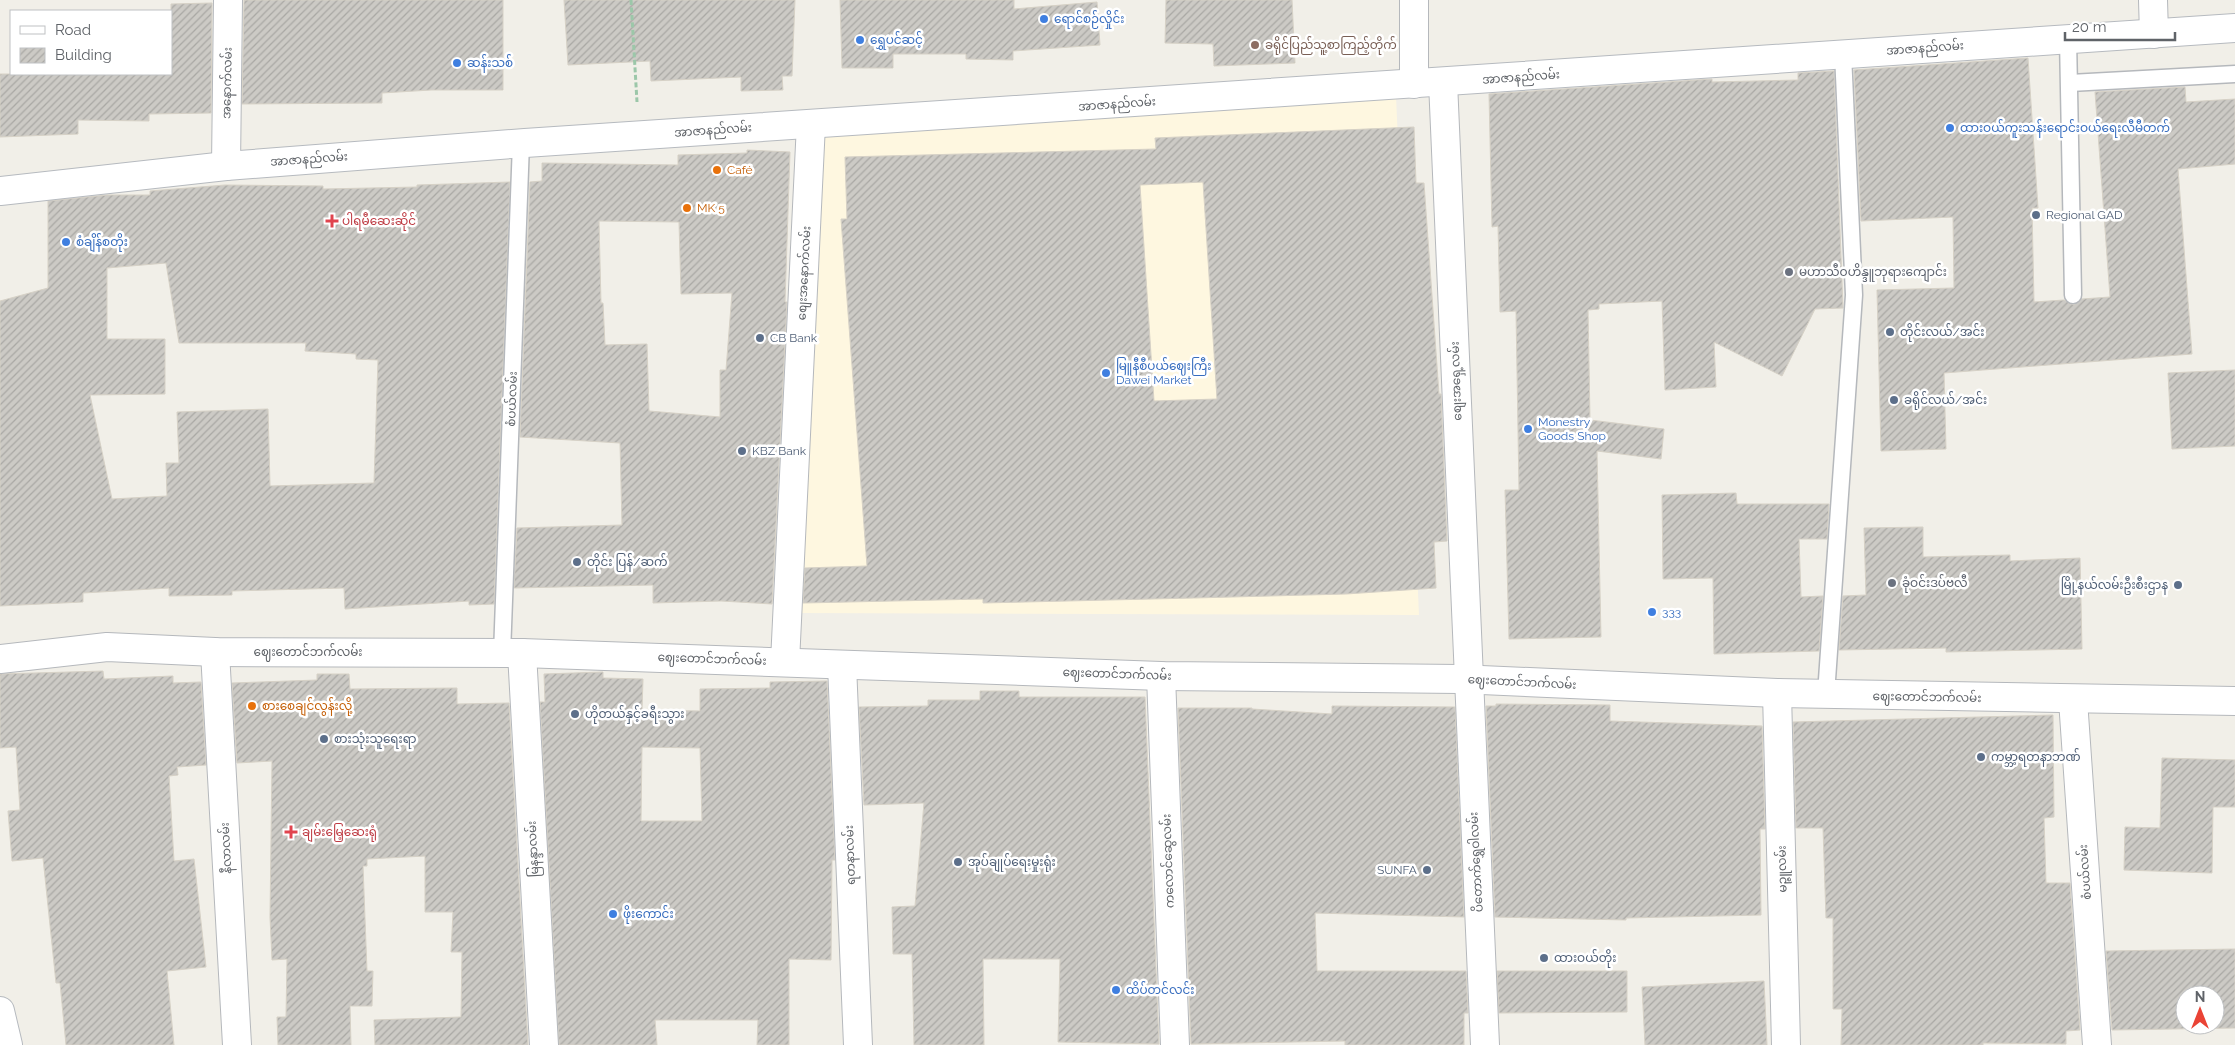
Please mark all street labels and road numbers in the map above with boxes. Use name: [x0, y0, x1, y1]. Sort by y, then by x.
street label: အာဇာနည်လမ်း: [1886, 36, 1965, 61]
street label: အနောက်လမ်း: [217, 47, 238, 119]
street label: အာဇာနည်လမ်း: [1482, 65, 1561, 90]
street label: အာဇာနည်လမ်း: [1078, 92, 1157, 117]
street label: အာဇာနည်လမ်း: [674, 118, 753, 143]
street label: အာဇာနည်လမ်း: [270, 147, 349, 172]
street label: စျေးအနောက်လမ်း: [793, 225, 816, 321]
street label: စျေးအရှေ့လမ်း: [1446, 341, 1467, 421]
street label: စံပယ်လမ်း: [502, 371, 520, 427]
street label: ဈေးတောင်ဘက်လမ်း: [254, 643, 362, 662]
street label: ဈေးတောင်ဘက်လမ်း: [657, 648, 767, 671]
street label: ဈေးတောင်ဘက်လမ်း: [1062, 663, 1172, 686]
street label: ဈေးတောင်ဘက်လမ်း: [1467, 670, 1577, 695]
street label: ဈေးတောင်ဘက်လမ်း: [1872, 687, 1982, 708]
street label: ပိတောက်ရွှေဝါလမ်း: [1464, 811, 1489, 913]
street label: ကလောင်ဆွေလမ်း: [1157, 813, 1180, 908]
street label: မြနန္ဒာလမ်း: [523, 820, 545, 878]
street label: နီလာလမ်း: [216, 822, 237, 874]
street label: ရတနာလမ်း: [840, 825, 861, 885]
street label: စံပယ်လမ်း: [2074, 844, 2094, 900]
street label: မဉ္ဇူလမ်း: [1773, 845, 1792, 893]

